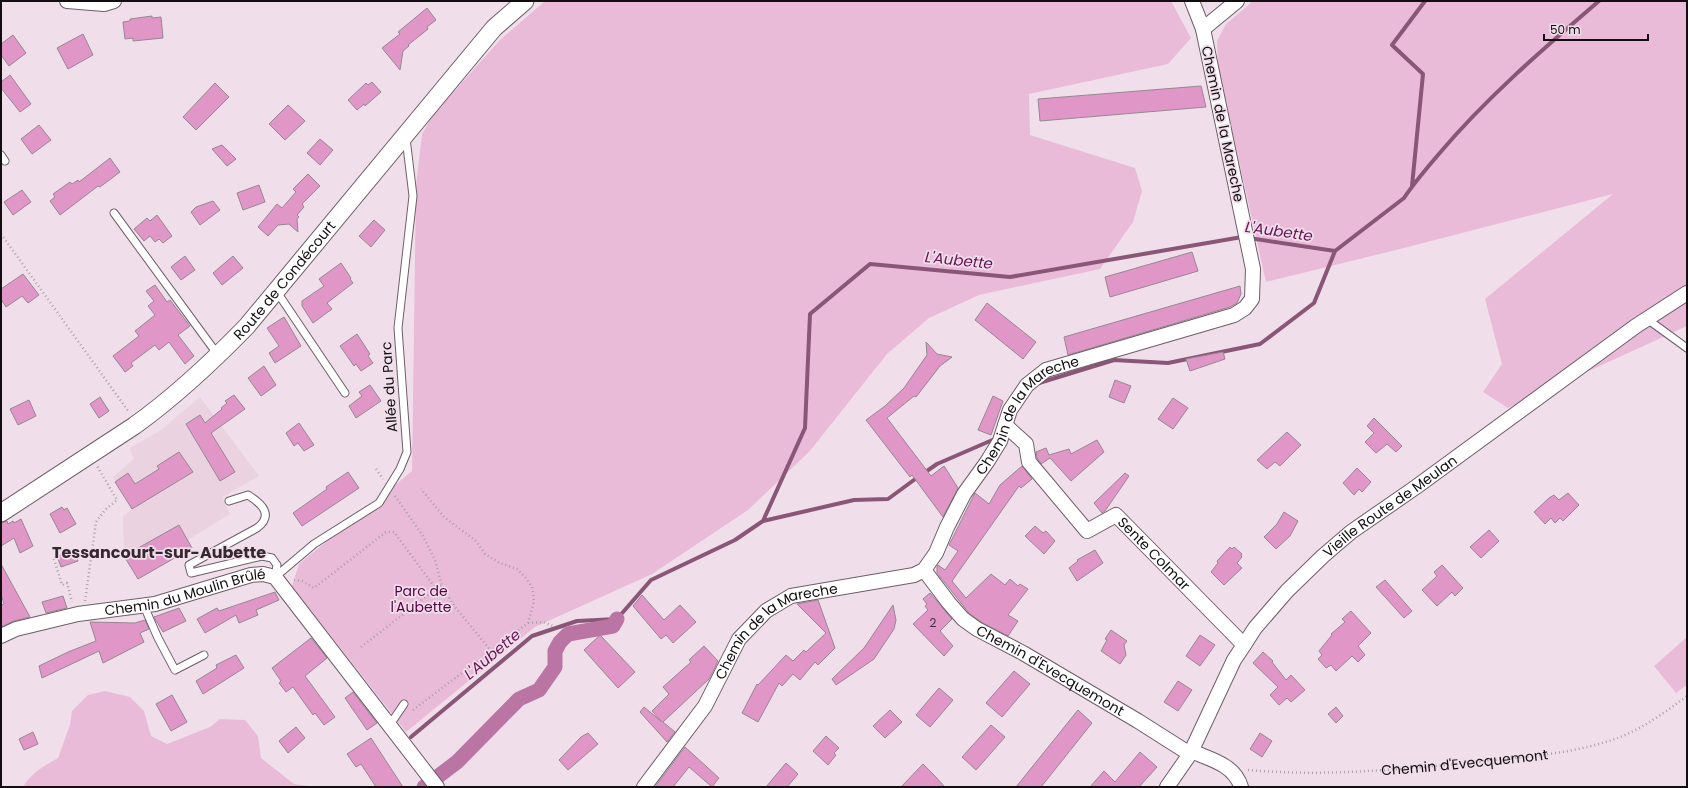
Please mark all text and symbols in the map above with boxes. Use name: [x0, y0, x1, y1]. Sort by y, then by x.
scale bar: [1544, 16, 1648, 42]
text: 50 m: [1550, 21, 1581, 38]
street label: Chemin de la Mareche: [1197, 44, 1249, 204]
water label: L'Aubette: [1244, 216, 1314, 246]
street label: Route de Condécourt: [229, 217, 340, 344]
water label: L'Aubette: [924, 246, 994, 274]
street label: Allée du Parc: [376, 341, 402, 433]
street label: Chemin de la Mareche: [971, 351, 1082, 479]
street label: Vieille Route de Meulan: [1318, 450, 1461, 562]
street label: Sente Colmar: [1113, 512, 1195, 595]
district label: Tessancourt-sur-Aubette: [52, 541, 266, 564]
street label: Chemin du Moulin Brûlé: [103, 564, 267, 620]
street label: Chemin de la Mareche: [710, 578, 839, 683]
park label: Parc de l'Aubette: [390, 581, 452, 617]
house number: 2: [930, 614, 937, 631]
street label: Chemin d'Evecquemont: [973, 620, 1128, 721]
water label: L'Aubette: [459, 624, 525, 684]
street label: Chemin d'Evecquemont: [1380, 744, 1549, 780]

